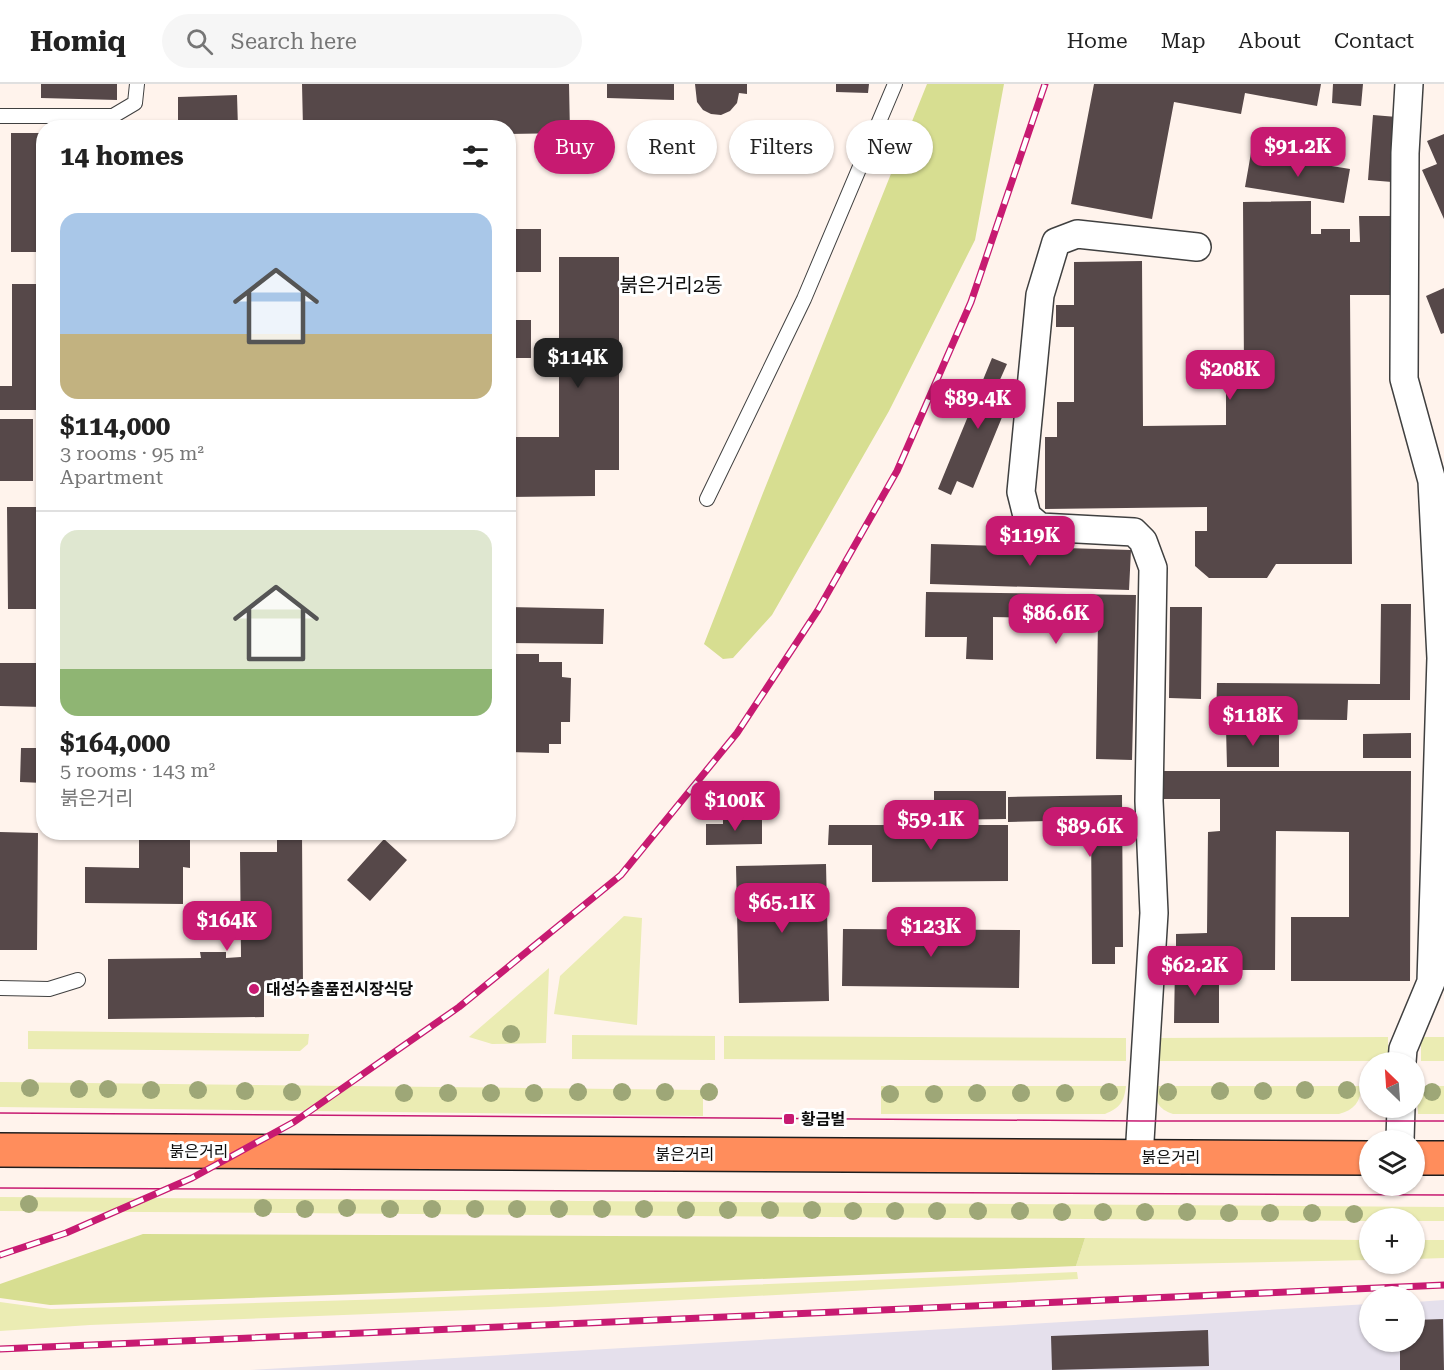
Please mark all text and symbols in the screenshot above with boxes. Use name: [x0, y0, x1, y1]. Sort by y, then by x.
search box: [162, 14, 582, 68]
text: Homiq: [30, 25, 126, 58]
icon: search: [183, 25, 216, 58]
text: Search here: [231, 29, 357, 54]
text: Home: [1067, 29, 1128, 53]
text: Map: [1161, 29, 1206, 53]
text: About: [1239, 29, 1301, 53]
text: Contact: [1334, 29, 1414, 53]
chip: Buy: [534, 120, 615, 174]
chip: Rent: [627, 120, 717, 174]
chip: Filters: [729, 120, 834, 174]
chip: New: [846, 120, 933, 174]
pin: $91.2K: [1249, 127, 1347, 178]
text: $91.2K: [1265, 134, 1331, 158]
icon: filters: [459, 140, 492, 173]
text: 14 homes: [60, 141, 184, 171]
icon: home: [222, 252, 330, 360]
district label: 붉은거리2동: [619, 273, 723, 297]
pin: $114K: [536, 338, 620, 389]
text: $114K: [548, 345, 608, 369]
pin: $208K: [1188, 350, 1272, 401]
text: $208K: [1200, 357, 1260, 381]
pin: $89.4K: [929, 379, 1027, 430]
text: $89.4K: [945, 386, 1011, 410]
text: $114,000: [60, 411, 170, 441]
text: 3 rooms · 95 m²: [60, 441, 204, 465]
text: Apartment: [60, 465, 163, 489]
pin: $119K: [988, 516, 1072, 567]
text: $119K: [1000, 523, 1060, 547]
icon: home: [222, 569, 330, 677]
pin: $86.6K: [1007, 594, 1105, 645]
text: $86.6K: [1023, 601, 1089, 625]
pin: $118K: [1211, 696, 1295, 747]
text: $118K: [1223, 703, 1283, 727]
text: $164,000: [60, 728, 170, 758]
text: 5 rooms · 143 m²: [60, 758, 215, 782]
pin: $100K: [693, 781, 777, 832]
text: 붉은거리: [60, 786, 134, 810]
text: $100K: [705, 788, 765, 812]
pin: $59.1K: [882, 800, 980, 851]
text: $59.1K: [898, 807, 964, 831]
pin: $89.6K: [1041, 807, 1139, 858]
text: $89.6K: [1057, 814, 1123, 838]
pin: $65.1K: [733, 883, 831, 934]
text: $65.1K: [749, 890, 815, 914]
pin: $164K: [185, 901, 269, 952]
pin: $123K: [889, 907, 973, 958]
text: $164K: [197, 908, 257, 932]
text: $123K: [901, 914, 961, 938]
pin: $62.2K: [1146, 946, 1244, 997]
text: $62.2K: [1162, 953, 1228, 977]
place label: 대성수출품전시장식당: [266, 980, 413, 999]
marker: 대성수출품전시장식당: [247, 982, 261, 996]
north arrow: [1359, 1052, 1425, 1118]
map controls: [1359, 1052, 1425, 1352]
place label: 황금벌: [801, 1110, 845, 1129]
marker: 황금벌: [782, 1112, 796, 1126]
button: layers: [1359, 1130, 1425, 1196]
street label: 붉은거리: [170, 1142, 228, 1161]
street label: 붉은거리: [656, 1145, 714, 1164]
street label: 붉은거리: [1142, 1148, 1200, 1167]
button: +: [1359, 1208, 1425, 1274]
button: −: [1359, 1286, 1425, 1352]

